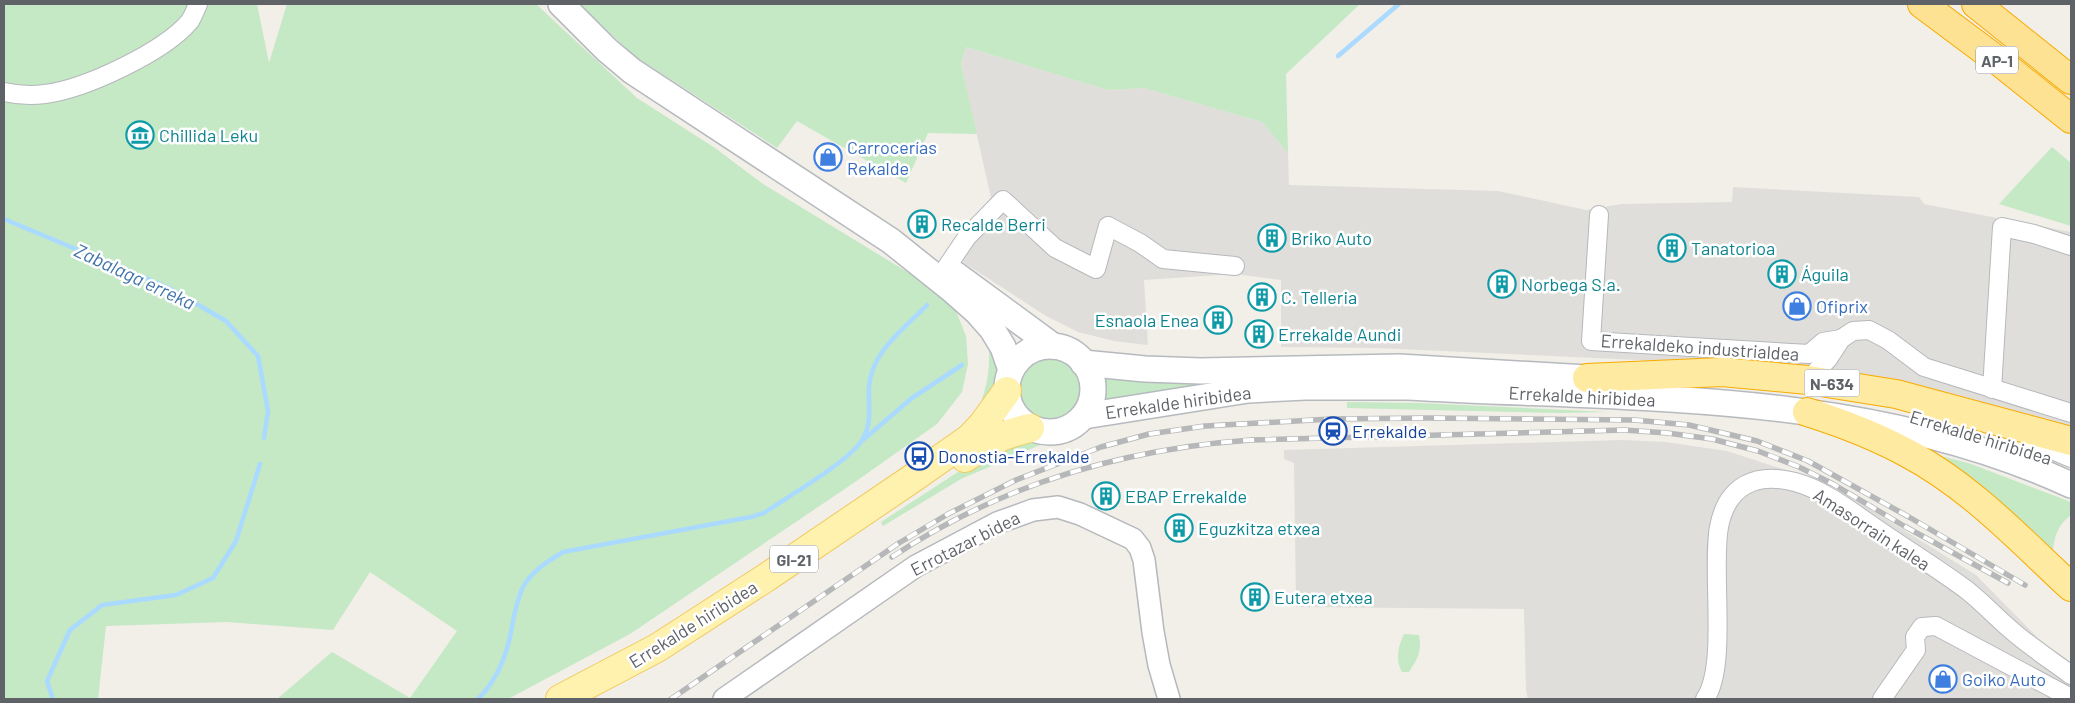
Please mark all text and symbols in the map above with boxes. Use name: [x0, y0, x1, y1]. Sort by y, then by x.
road number: AP-1: [1976, 46, 2018, 74]
museum icon: Chillida Leku: [125, 120, 155, 150]
place label: Chillida Leku: [159, 124, 258, 146]
place label: Carrocerías Rekalde: [847, 136, 937, 179]
shop icon: Carrocerías Rekalde: [813, 142, 843, 172]
building icon: Recalde Berri: [907, 209, 937, 239]
place label: Recalde Berri: [941, 213, 1046, 235]
building icon: Briko Auto: [1257, 223, 1287, 253]
place label: Briko Auto: [1291, 227, 1372, 249]
building icon: Tanatorioa: [1657, 233, 1687, 263]
place label: Tanatorioa: [1691, 237, 1775, 259]
water label: Zabalaga erreka: [71, 238, 199, 314]
building icon: Águila: [1767, 259, 1797, 289]
place label: Águila: [1801, 263, 1849, 285]
building icon: Norbega S.a.: [1487, 269, 1517, 299]
place label: Norbega S.a.: [1521, 273, 1621, 295]
building icon: C. Telleria: [1247, 282, 1277, 312]
place label: C. Telleria: [1281, 286, 1357, 308]
shop icon: Ofiprix: [1782, 291, 1812, 321]
place label: Ofiprix: [1816, 295, 1868, 317]
building icon: Esnaola Enea: [1203, 305, 1233, 335]
place label: Esnaola Enea: [1095, 309, 1199, 331]
building icon: Errekalde Aundi: [1244, 319, 1274, 349]
place label: Errekalde Aundi: [1278, 323, 1401, 345]
street label: Errekaldeko industrialdea: [1600, 329, 1800, 365]
road number: N-634: [1804, 369, 1860, 396]
street label: Errekalde hiribidea: [1104, 381, 1252, 423]
street label: Errekalde hiribidea: [1508, 381, 1656, 411]
street label: Errekalde hiribidea: [1907, 405, 2055, 469]
station icon: Errekalde: [1318, 416, 1348, 446]
place label: Errekalde: [1352, 420, 1427, 442]
bus stop icon: Donostia-Errekalde: [904, 441, 934, 471]
place label: Donostia-Errekalde: [938, 445, 1090, 467]
building icon: EBAP Errekalde: [1091, 481, 1121, 511]
street label: Amasorrain kalea: [1810, 483, 1934, 575]
place label: EBAP Errekalde: [1125, 485, 1247, 507]
street label: Errotazar bidea: [907, 506, 1023, 580]
building icon: Eguzkitza etxea: [1164, 513, 1194, 543]
place label: Eguzkitza etxea: [1198, 517, 1320, 539]
road number: GI-21: [770, 546, 818, 572]
street label: Errekalde hiribidea: [625, 576, 761, 672]
building icon: Eutera etxea: [1240, 582, 1270, 612]
place label: Eutera etxea: [1274, 586, 1373, 608]
shop icon: Goiko Auto: [1928, 664, 1958, 694]
place label: Goiko Auto: [1962, 668, 2046, 690]

